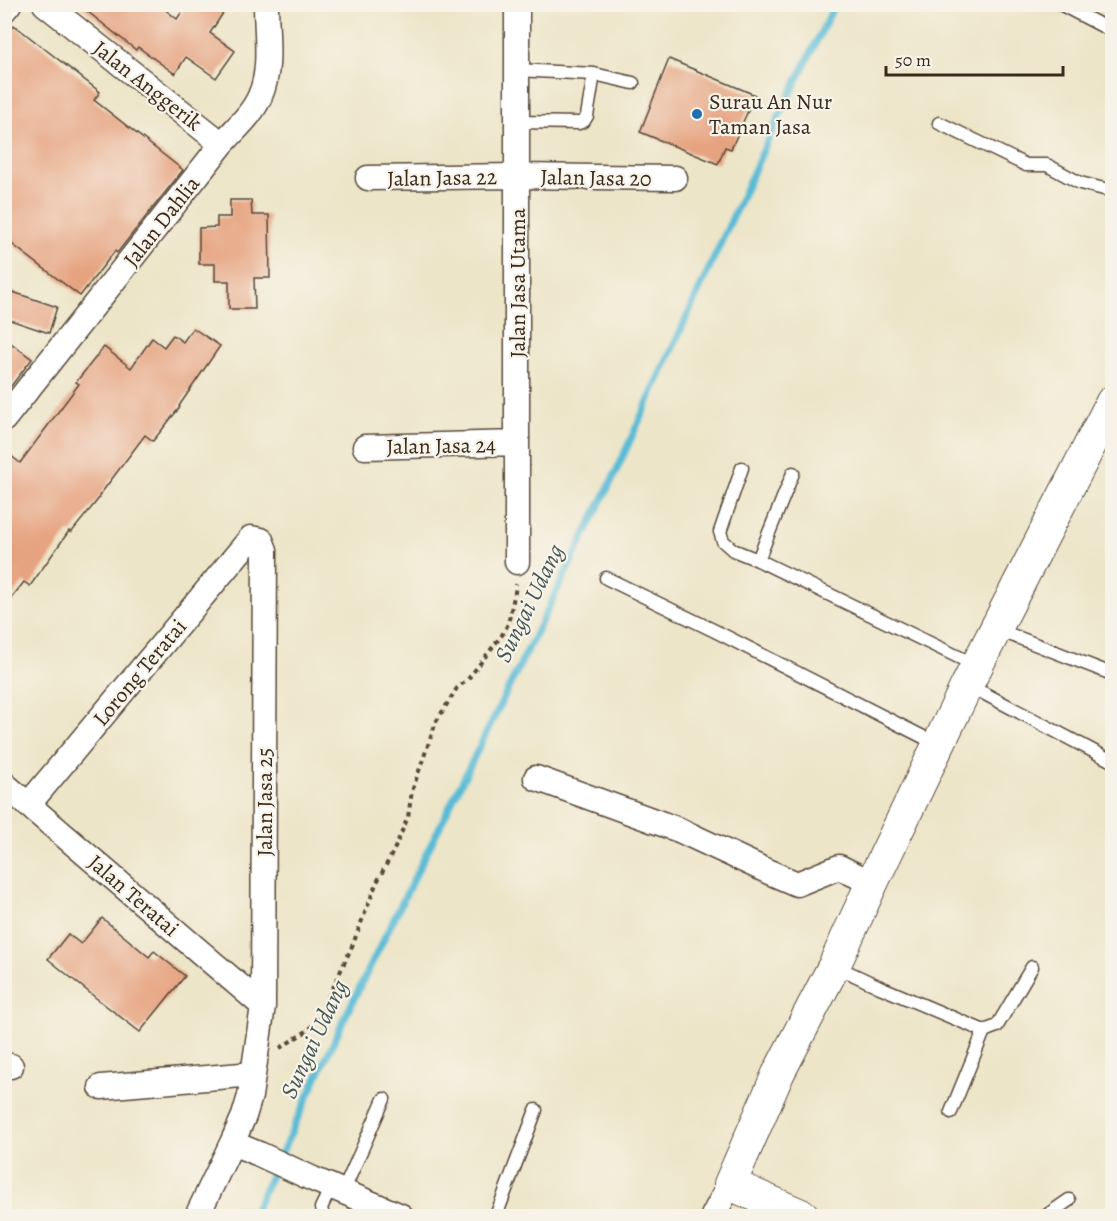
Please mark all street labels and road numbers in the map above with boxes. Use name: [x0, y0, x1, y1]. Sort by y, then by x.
street label: Jalan Anggerik: [87, 34, 208, 138]
street label: Jalan Jasa 22: [387, 162, 497, 194]
street label: Jalan Jasa 20: [540, 162, 652, 194]
street label: Jalan Dahlia: [117, 169, 207, 273]
street label: Jalan Jasa Utama: [503, 207, 533, 358]
street label: Jalan Jasa 24: [386, 430, 496, 462]
street label: Lorong Teratai: [86, 613, 193, 733]
street label: Jalan Jasa 25: [250, 748, 280, 856]
street label: Jalan Teratai: [81, 848, 185, 944]

